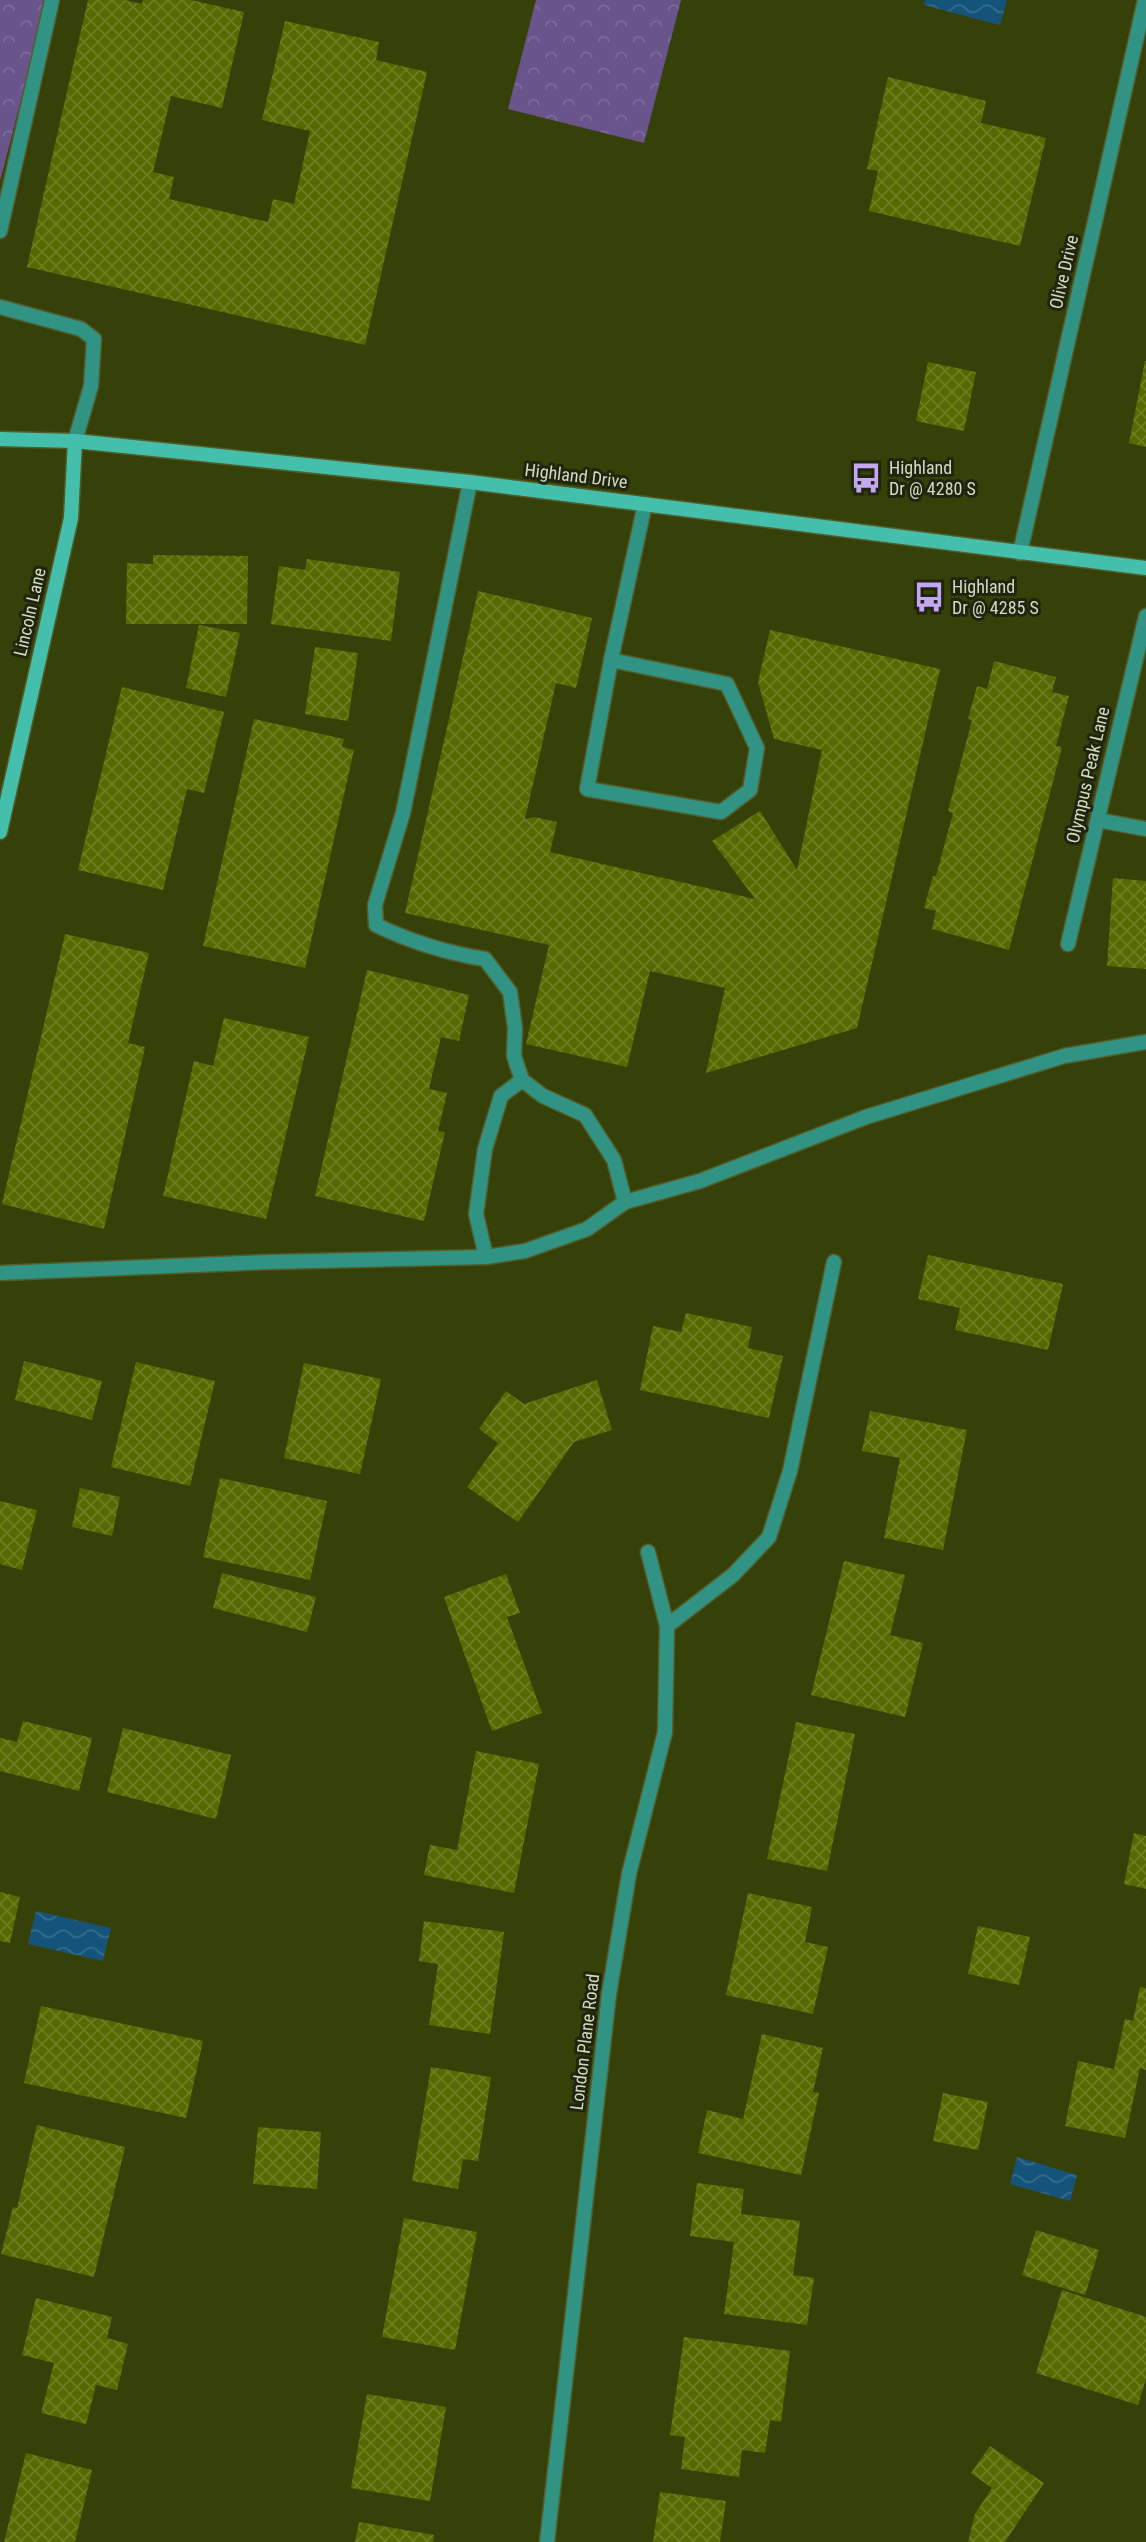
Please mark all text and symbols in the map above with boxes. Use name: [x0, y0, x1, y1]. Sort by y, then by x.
street label: Olive Drive: [1045, 233, 1082, 311]
place label: Highland Dr @ 4280 S: [889, 457, 976, 499]
street label: Highland Drive: [524, 459, 629, 492]
bus stop icon: Highland Dr @ 4280 S: [849, 461, 883, 495]
street label: Lincoln Lane: [9, 566, 50, 658]
place label: Highland Dr @ 4285 S: [952, 576, 1039, 618]
bus stop icon: Highland Dr @ 4285 S: [912, 580, 946, 614]
street label: Olympus Peak Lane: [1062, 705, 1113, 845]
street label: London Plane Road: [566, 1973, 603, 2111]

